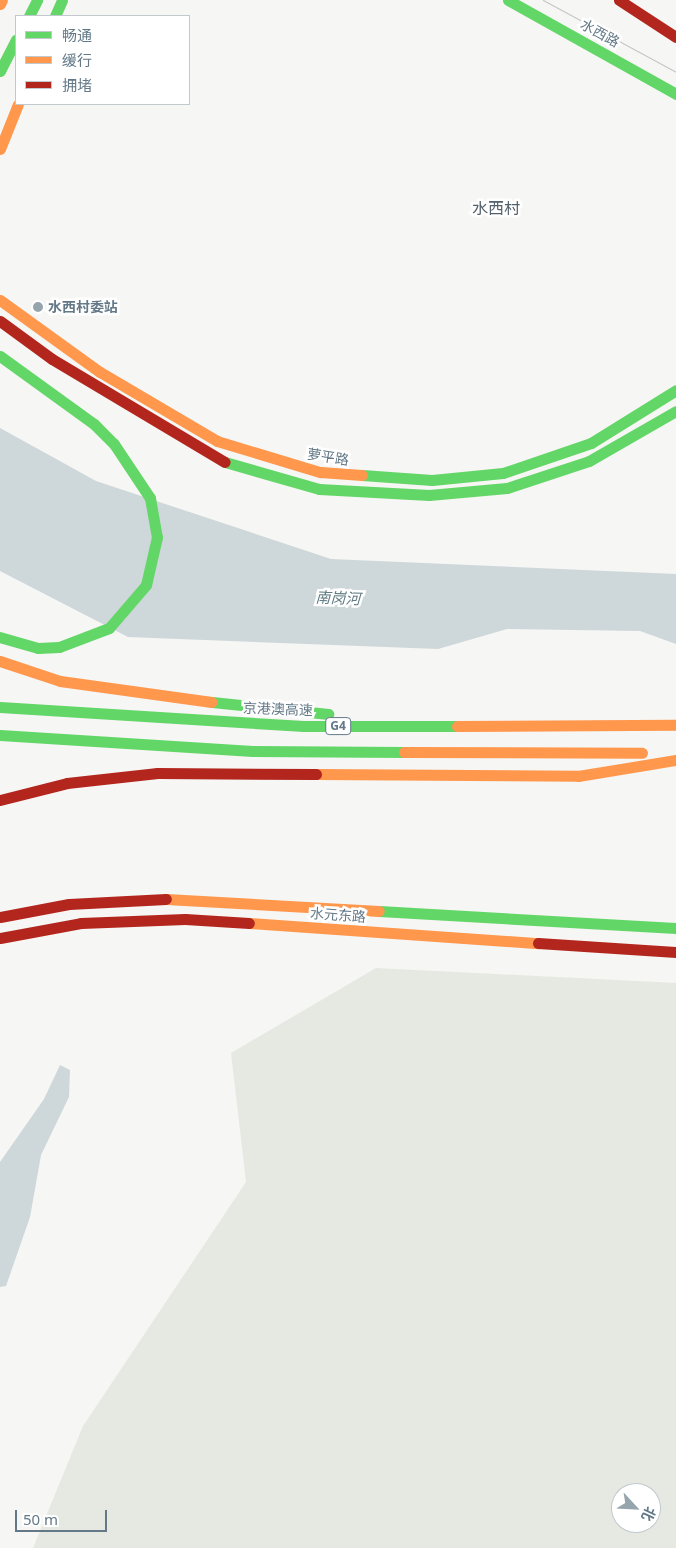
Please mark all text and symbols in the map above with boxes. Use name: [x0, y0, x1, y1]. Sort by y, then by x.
legend: [15, 15, 190, 105]
street label: 水西路: [578, 15, 622, 51]
text: 畅通: [62, 25, 92, 45]
text: 缓行: [62, 50, 92, 70]
text: 拥堵: [62, 75, 92, 95]
district label: 水西村: [472, 198, 520, 218]
place label: 水西村委站: [48, 299, 118, 315]
marker: 水西村委站: [32, 301, 44, 313]
street label: 萝平路: [306, 445, 350, 469]
water label: 南岗河: [315, 588, 361, 608]
street label: 京港澳高速: [243, 699, 313, 719]
road number: G4: [324, 716, 352, 736]
street label: 水元东路: [309, 905, 367, 925]
north arrow: [611, 1483, 661, 1533]
scale bar: [18, 1500, 110, 1532]
text: 北: [638, 1504, 661, 1524]
text: 50 m: [23, 1509, 58, 1529]

